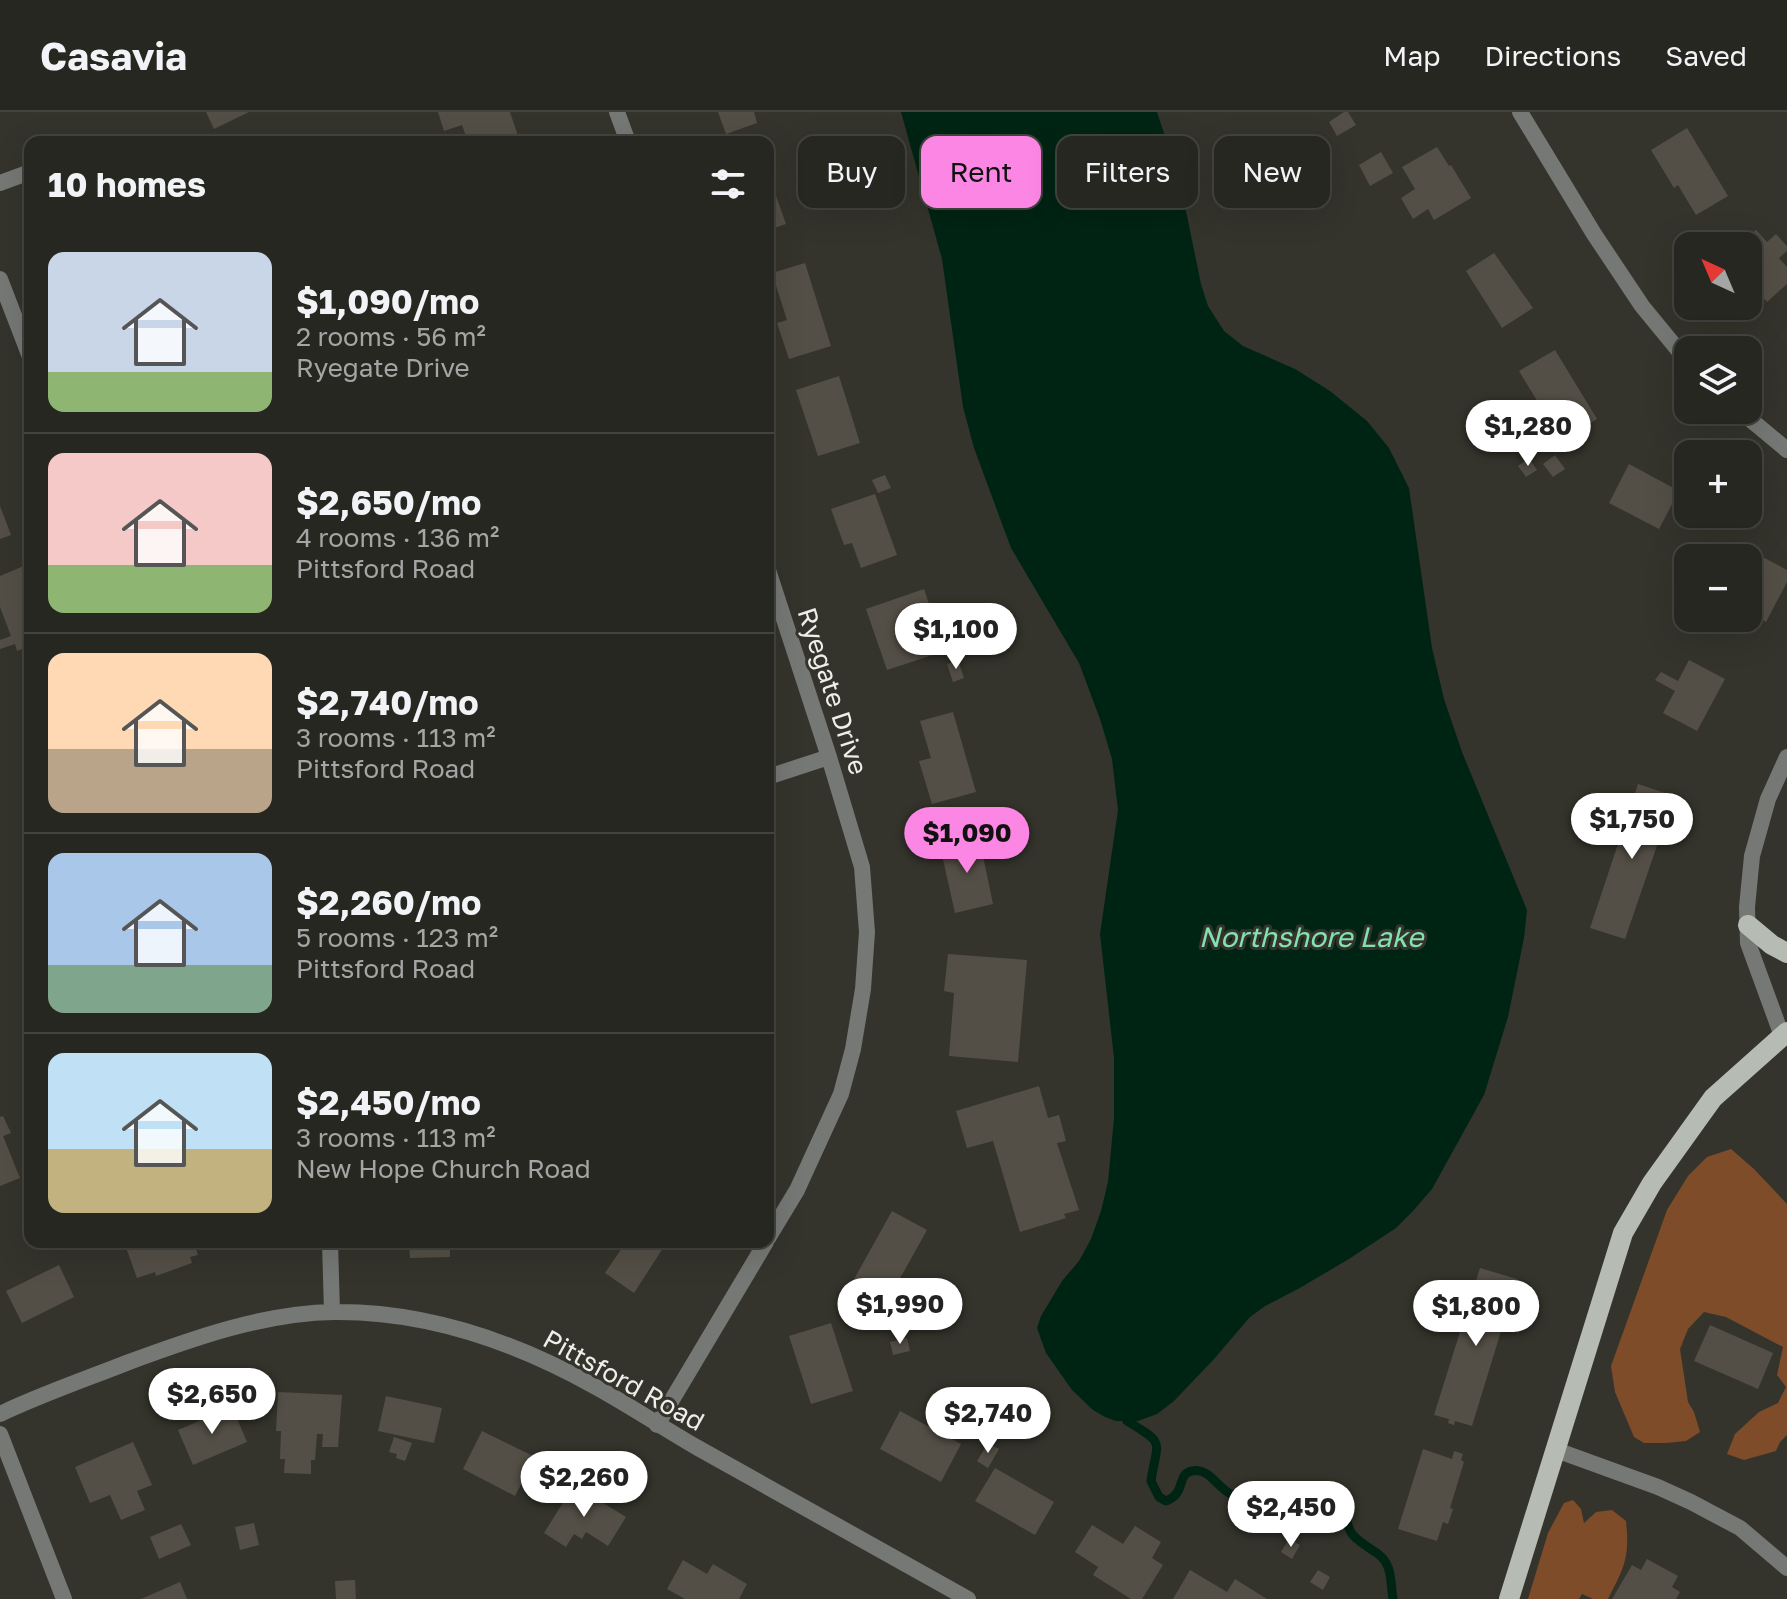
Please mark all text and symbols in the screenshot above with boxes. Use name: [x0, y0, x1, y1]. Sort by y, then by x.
text: Casavia: [40, 33, 187, 78]
text: Map: [1383, 39, 1440, 72]
text: Directions: [1484, 39, 1621, 72]
text: Saved: [1665, 39, 1747, 72]
chip: Buy: [798, 136, 905, 208]
chip: Rent: [921, 136, 1041, 208]
chip: Filters: [1057, 136, 1198, 208]
chip: New: [1214, 136, 1330, 208]
icon: filters: [706, 162, 750, 206]
text: 10 homes: [48, 164, 206, 204]
north arrow: [1674, 232, 1762, 320]
map controls: [1674, 232, 1762, 632]
text: $1,090/mo: [296, 281, 479, 321]
icon: home: [112, 284, 208, 380]
text: 2 rooms · 56 m²: [296, 321, 486, 352]
button: layers: [1674, 336, 1762, 424]
text: Ryegate Drive: [296, 352, 470, 383]
pin: $1,280: [1463, 400, 1593, 468]
text: $1,280: [1484, 410, 1572, 441]
button: +: [1674, 440, 1762, 528]
text: $2,650/mo: [296, 482, 481, 522]
icon: home: [112, 485, 208, 581]
text: 4 rooms · 136 m²: [296, 522, 499, 553]
button: −: [1674, 544, 1762, 632]
text: Pittsford Road: [296, 553, 475, 584]
pin: $1,100: [891, 603, 1021, 671]
street label: Ryegate Drive: [791, 604, 875, 778]
text: $1,100: [913, 613, 999, 644]
text: $2,740/mo: [296, 682, 479, 722]
icon: home: [112, 685, 208, 781]
text: 3 rooms · 113 m²: [296, 722, 496, 753]
text: Pittsford Road: [296, 753, 475, 784]
pin: $1,750: [1567, 793, 1697, 861]
text: $1,750: [1589, 803, 1675, 834]
pin: $1,090: [902, 807, 1032, 875]
text: $1,090: [922, 817, 1012, 848]
text: $2,260/mo: [296, 882, 481, 922]
icon: home: [112, 885, 208, 981]
water label: Northshore Lake: [1199, 920, 1425, 953]
text: 5 rooms · 123 m²: [296, 922, 498, 953]
text: Pittsford Road: [296, 953, 475, 984]
text: $2,450/mo: [296, 1082, 481, 1122]
icon: home: [112, 1085, 208, 1181]
text: 3 rooms · 113 m²: [296, 1122, 496, 1153]
text: New Hope Church Road: [296, 1153, 591, 1184]
pin: $1,990: [835, 1278, 965, 1346]
pin: $1,800: [1411, 1280, 1541, 1348]
text: $1,990: [855, 1288, 945, 1319]
text: $1,800: [1431, 1290, 1521, 1321]
street label: Pittsford Road: [538, 1323, 710, 1437]
pin: $2,650: [147, 1368, 277, 1436]
text: $2,650: [167, 1378, 257, 1409]
pin: $2,740: [923, 1387, 1053, 1455]
text: $2,740: [944, 1397, 1032, 1428]
pin: $2,260: [519, 1451, 649, 1519]
text: $2,260: [539, 1461, 629, 1492]
pin: $2,450: [1226, 1481, 1356, 1549]
text: $2,450: [1246, 1491, 1336, 1522]

